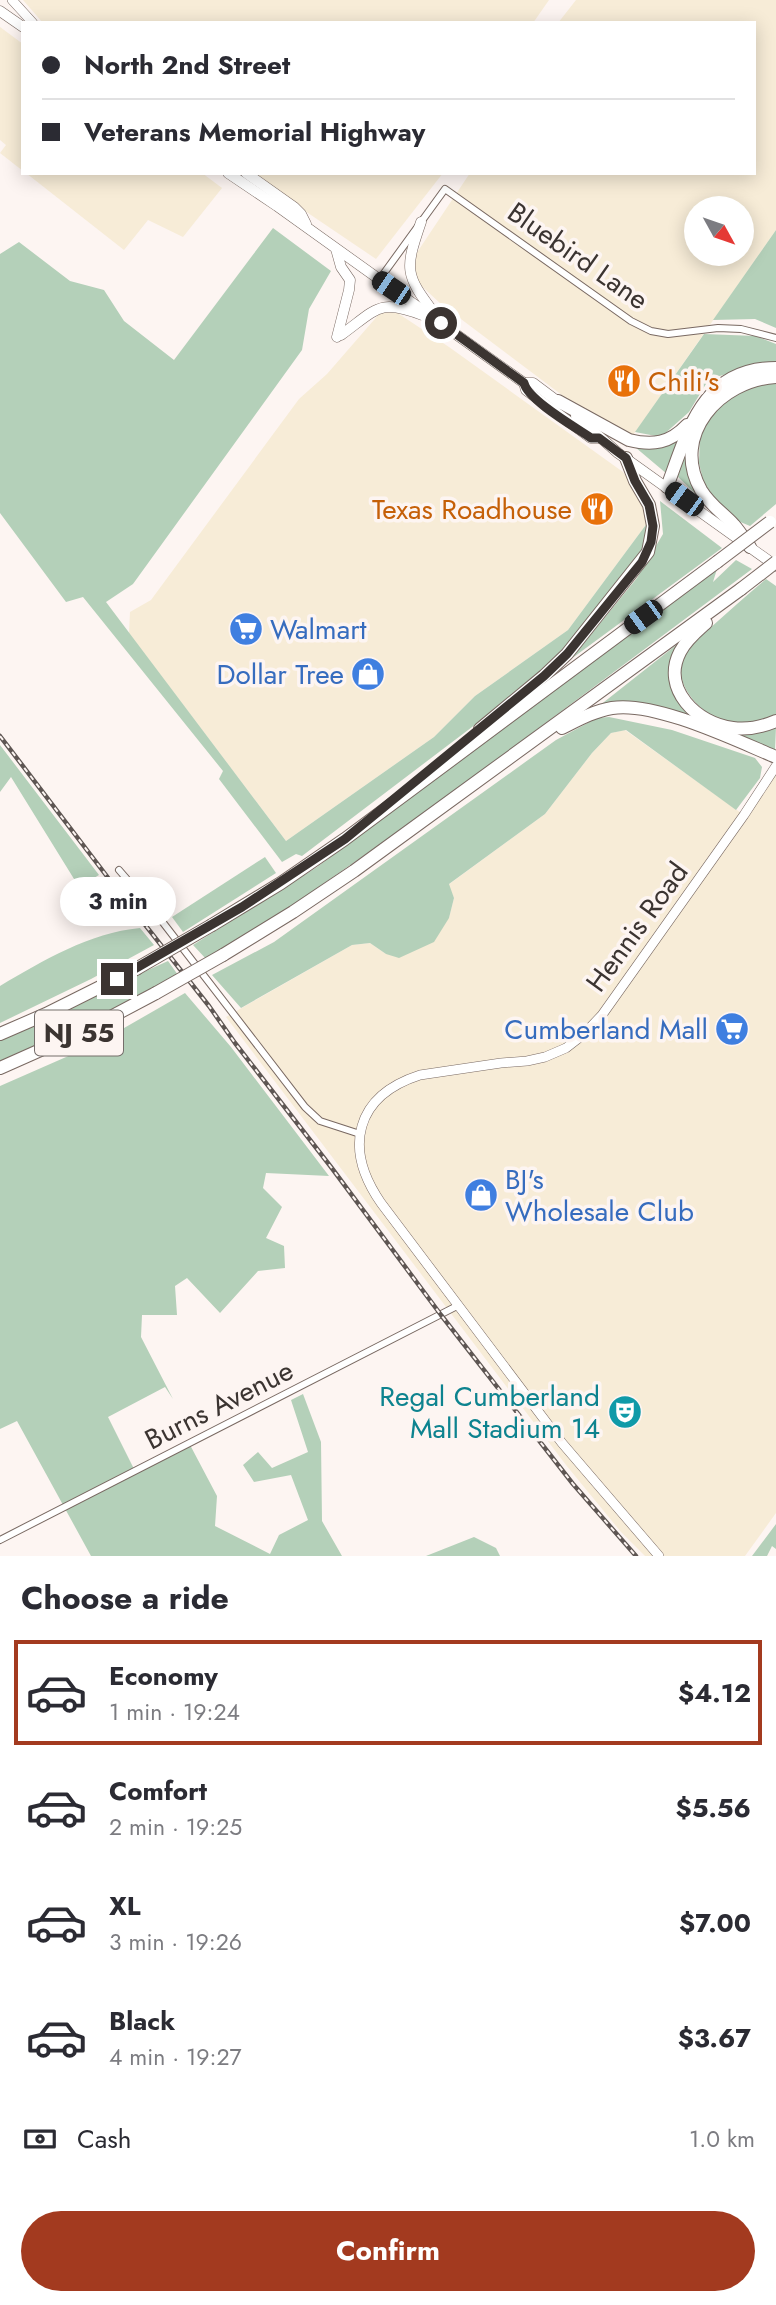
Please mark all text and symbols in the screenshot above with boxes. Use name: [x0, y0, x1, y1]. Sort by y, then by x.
text: North 2nd Street: [84, 46, 290, 84]
text: Veterans Memorial Highway: [84, 113, 425, 151]
street label: Bluebird Lane: [499, 192, 657, 320]
north arrow: [684, 196, 754, 266]
map controls: [684, 196, 754, 266]
car: [368, 268, 415, 308]
route start: [425, 307, 457, 339]
place label: Chili's: [648, 361, 719, 402]
restaurant icon: Chili's: [605, 362, 643, 400]
car: [661, 478, 708, 520]
place label: Texas Roadhouse: [372, 489, 572, 530]
restaurant icon: Texas Roadhouse: [578, 490, 616, 528]
car: [620, 596, 667, 638]
place label: Walmart: [270, 609, 367, 650]
supermarket icon: Walmart: [227, 610, 265, 648]
place label: Dollar Tree: [217, 654, 344, 695]
shop icon: Dollar Tree: [349, 655, 387, 693]
street label: Hennis Road: [576, 854, 698, 1000]
callout: 3 min: [59, 878, 175, 926]
text: 3 min: [88, 884, 148, 918]
route end: [101, 963, 133, 995]
place label: Cumberland Mall: [504, 1009, 708, 1050]
road number: NJ 55: [35, 1010, 123, 1056]
supermarket icon: Cumberland Mall: [713, 1010, 751, 1048]
place label: BJ's Wholesale Club: [505, 1159, 694, 1232]
shop icon: BJ's Wholesale Club: [462, 1176, 500, 1214]
street label: Burns Avenue: [138, 1350, 300, 1460]
place label: Regal Cumberland Mall Stadium 14: [379, 1376, 600, 1449]
theatre icon: Regal Cumberland Mall Stadium 14: [606, 1393, 644, 1431]
text: Choose a ride: [21, 1575, 229, 1621]
text: Economy: [109, 1657, 218, 1695]
icon: car: [25, 1661, 88, 1724]
text: $4.12: [678, 1674, 751, 1712]
text: 1 min · 19:24: [109, 1695, 240, 1729]
text: Comfort: [109, 1772, 207, 1810]
icon: car: [25, 1776, 88, 1839]
text: $5.56: [676, 1789, 751, 1827]
text: 2 min · 19:25: [109, 1810, 242, 1844]
text: XL: [109, 1887, 141, 1925]
icon: car: [25, 1891, 88, 1954]
text: $7.00: [679, 1904, 751, 1942]
text: 3 min · 19:26: [109, 1925, 242, 1959]
text: Black: [109, 2002, 175, 2040]
icon: car: [25, 2006, 88, 2069]
text: $3.67: [678, 2019, 751, 2057]
text: 4 min · 19:27: [109, 2040, 242, 2074]
icon: cash: [21, 2120, 59, 2158]
text: Cash: [77, 2120, 131, 2158]
text: 1.0 km: [689, 2122, 755, 2156]
button: Confirm: [21, 2211, 755, 2291]

